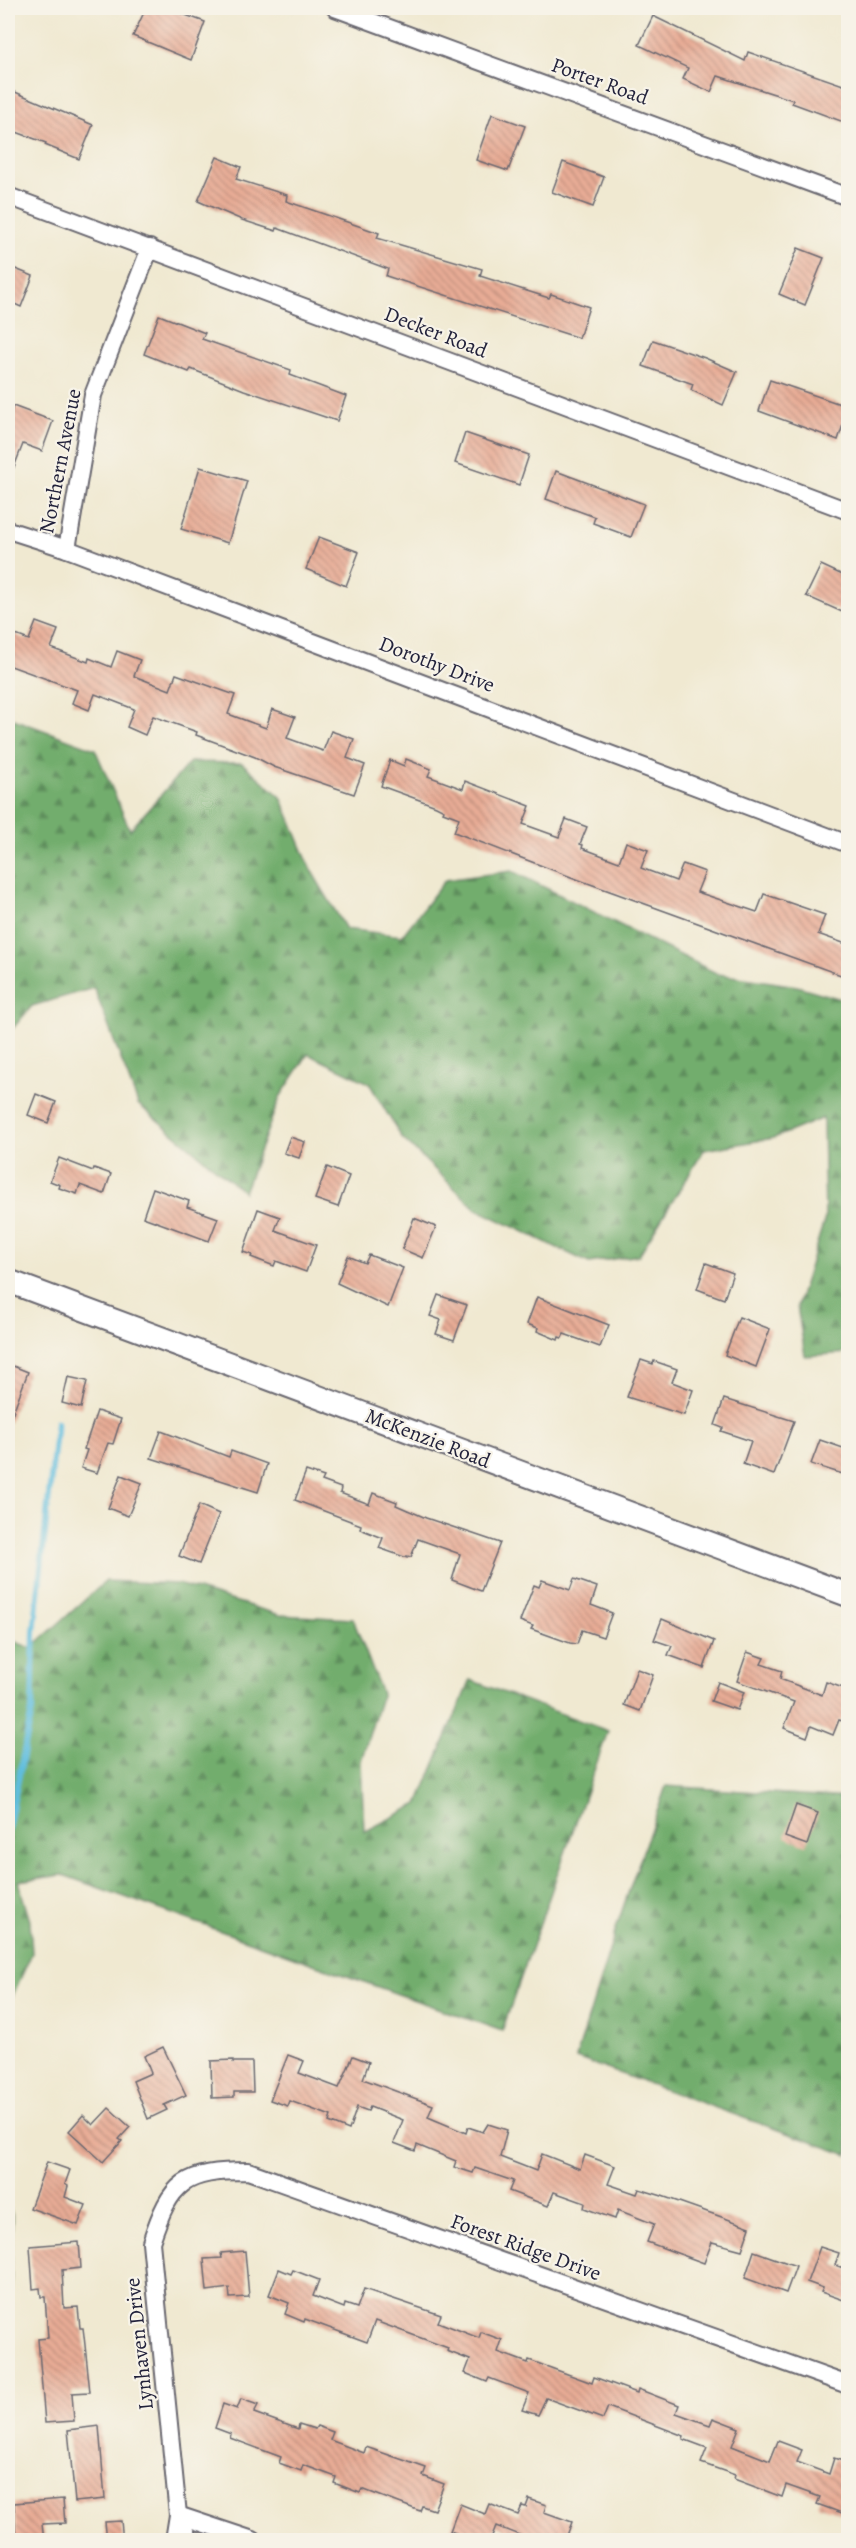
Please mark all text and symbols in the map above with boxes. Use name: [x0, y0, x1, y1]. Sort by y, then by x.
street label: Porter Road: [548, 51, 653, 112]
street label: Decker Road: [380, 299, 492, 365]
street label: Northern Avenue: [32, 386, 88, 536]
street label: Dorothy Drive: [375, 629, 499, 699]
street label: McKenzie Road: [361, 1401, 495, 1475]
street label: Forest Ridge Drive: [447, 2207, 605, 2287]
street label: Lynhaven Drive: [118, 2276, 160, 2412]

